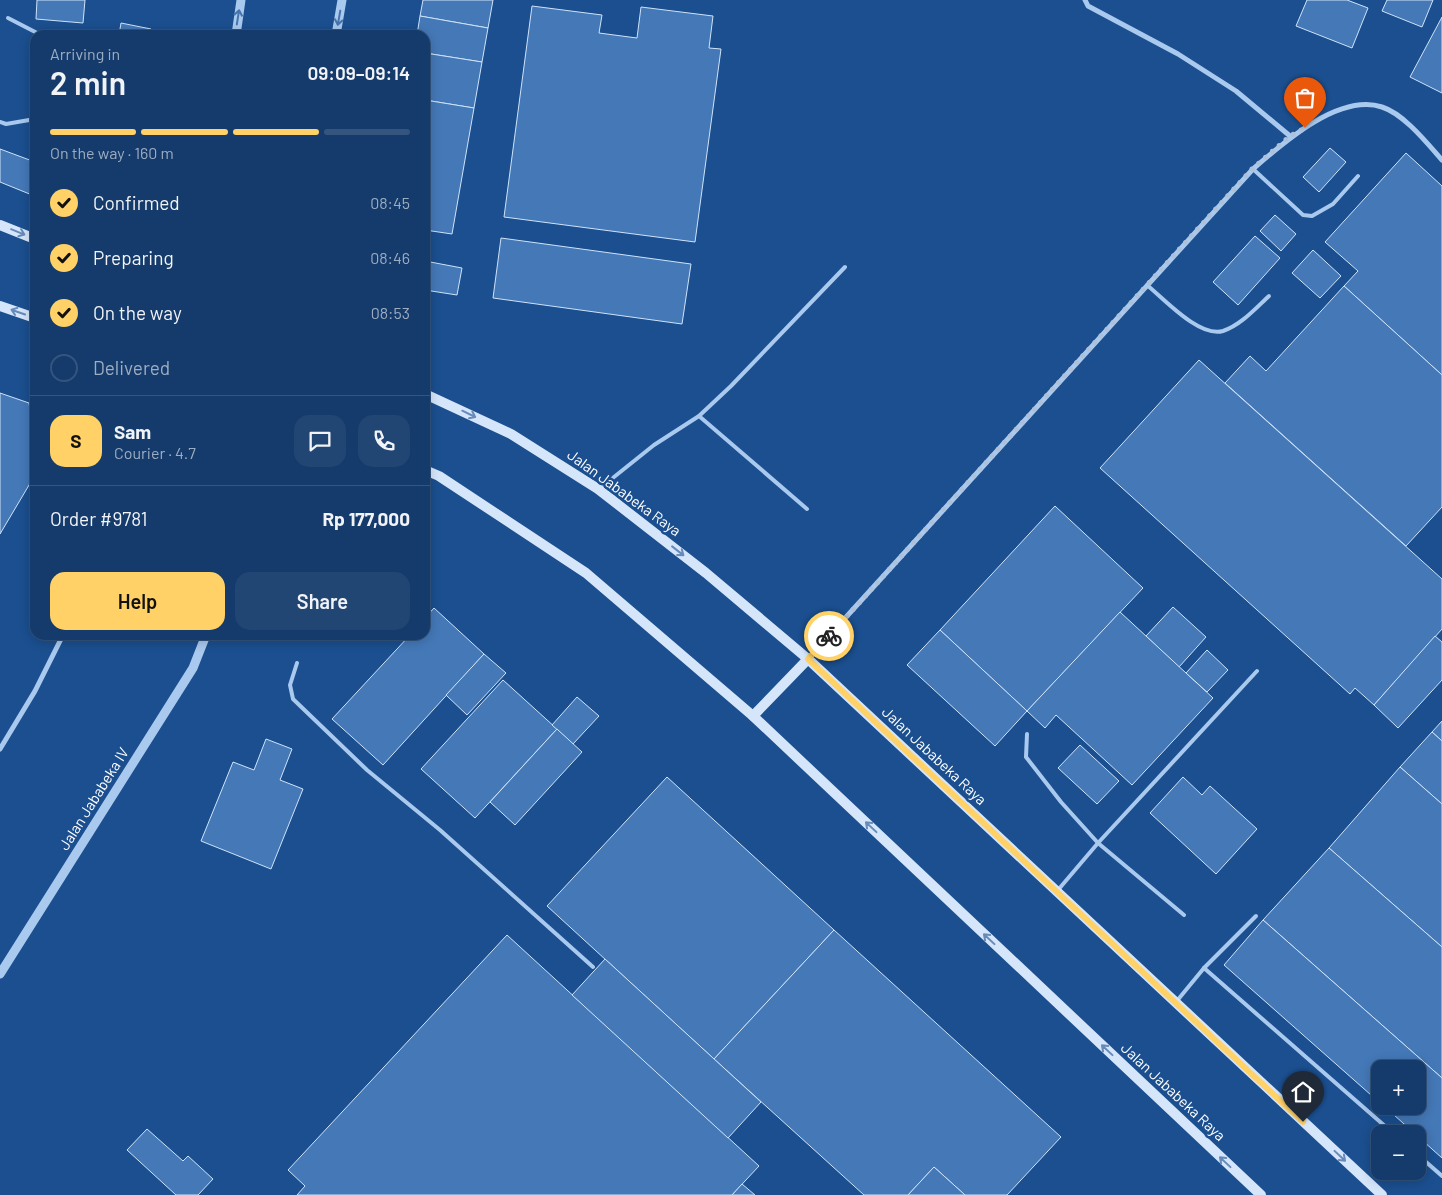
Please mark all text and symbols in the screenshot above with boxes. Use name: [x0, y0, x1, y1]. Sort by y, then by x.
one-way arrow: [334, 9, 344, 25]
one-way arrow: [234, 10, 244, 26]
text: Arriving in: [50, 44, 120, 63]
text: 09:09–09:14: [307, 61, 410, 84]
text: 2 min: [50, 63, 126, 101]
pin: [1284, 77, 1326, 128]
icon: bag: [1291, 84, 1319, 112]
text: On the way · 160 m: [50, 143, 174, 162]
icon: check: [50, 189, 78, 217]
text: Confirmed: [93, 191, 180, 214]
text: 08:45: [370, 193, 410, 212]
one-way arrow: [10, 228, 25, 237]
icon: check: [50, 244, 78, 272]
text: Preparing: [93, 246, 174, 269]
text: 08:46: [370, 248, 410, 267]
icon: check: [50, 299, 78, 327]
text: On the way: [93, 301, 182, 324]
text: 08:53: [371, 303, 410, 322]
one-way arrow: [10, 307, 26, 316]
text: Delivered: [93, 356, 170, 379]
one-way arrow: [461, 410, 476, 419]
button: chat: [294, 415, 346, 467]
button: phone: [358, 415, 410, 467]
text: Sam: [114, 420, 151, 443]
text: S: [70, 429, 82, 452]
text: Courier · 4.7: [114, 443, 196, 462]
street label: Jalan Jababeka Raya: [564, 445, 685, 539]
text: Order #9781: [50, 507, 147, 530]
text: Rp 177,000: [322, 507, 410, 530]
one-way arrow: [671, 545, 684, 556]
button: Help: [50, 572, 225, 630]
button: Share: [235, 572, 410, 630]
courier: [804, 611, 854, 661]
icon: bike: [815, 622, 843, 650]
street label: Jalan Jababeka Raya: [879, 702, 991, 808]
street label: Jalan Jababeka IV: [54, 744, 132, 853]
one-way arrow: [864, 821, 877, 833]
one-way arrow: [983, 933, 995, 945]
street label: Jalan Jababeka Raya: [1118, 1038, 1230, 1144]
one-way arrow: [1101, 1044, 1113, 1056]
map controls: [1371, 1060, 1426, 1180]
button: +: [1371, 1060, 1426, 1115]
pin: [1282, 1071, 1324, 1122]
icon: home: [1289, 1078, 1317, 1106]
button: −: [1371, 1125, 1426, 1180]
one-way arrow: [1334, 1150, 1346, 1162]
one-way arrow: [1219, 1156, 1232, 1168]

